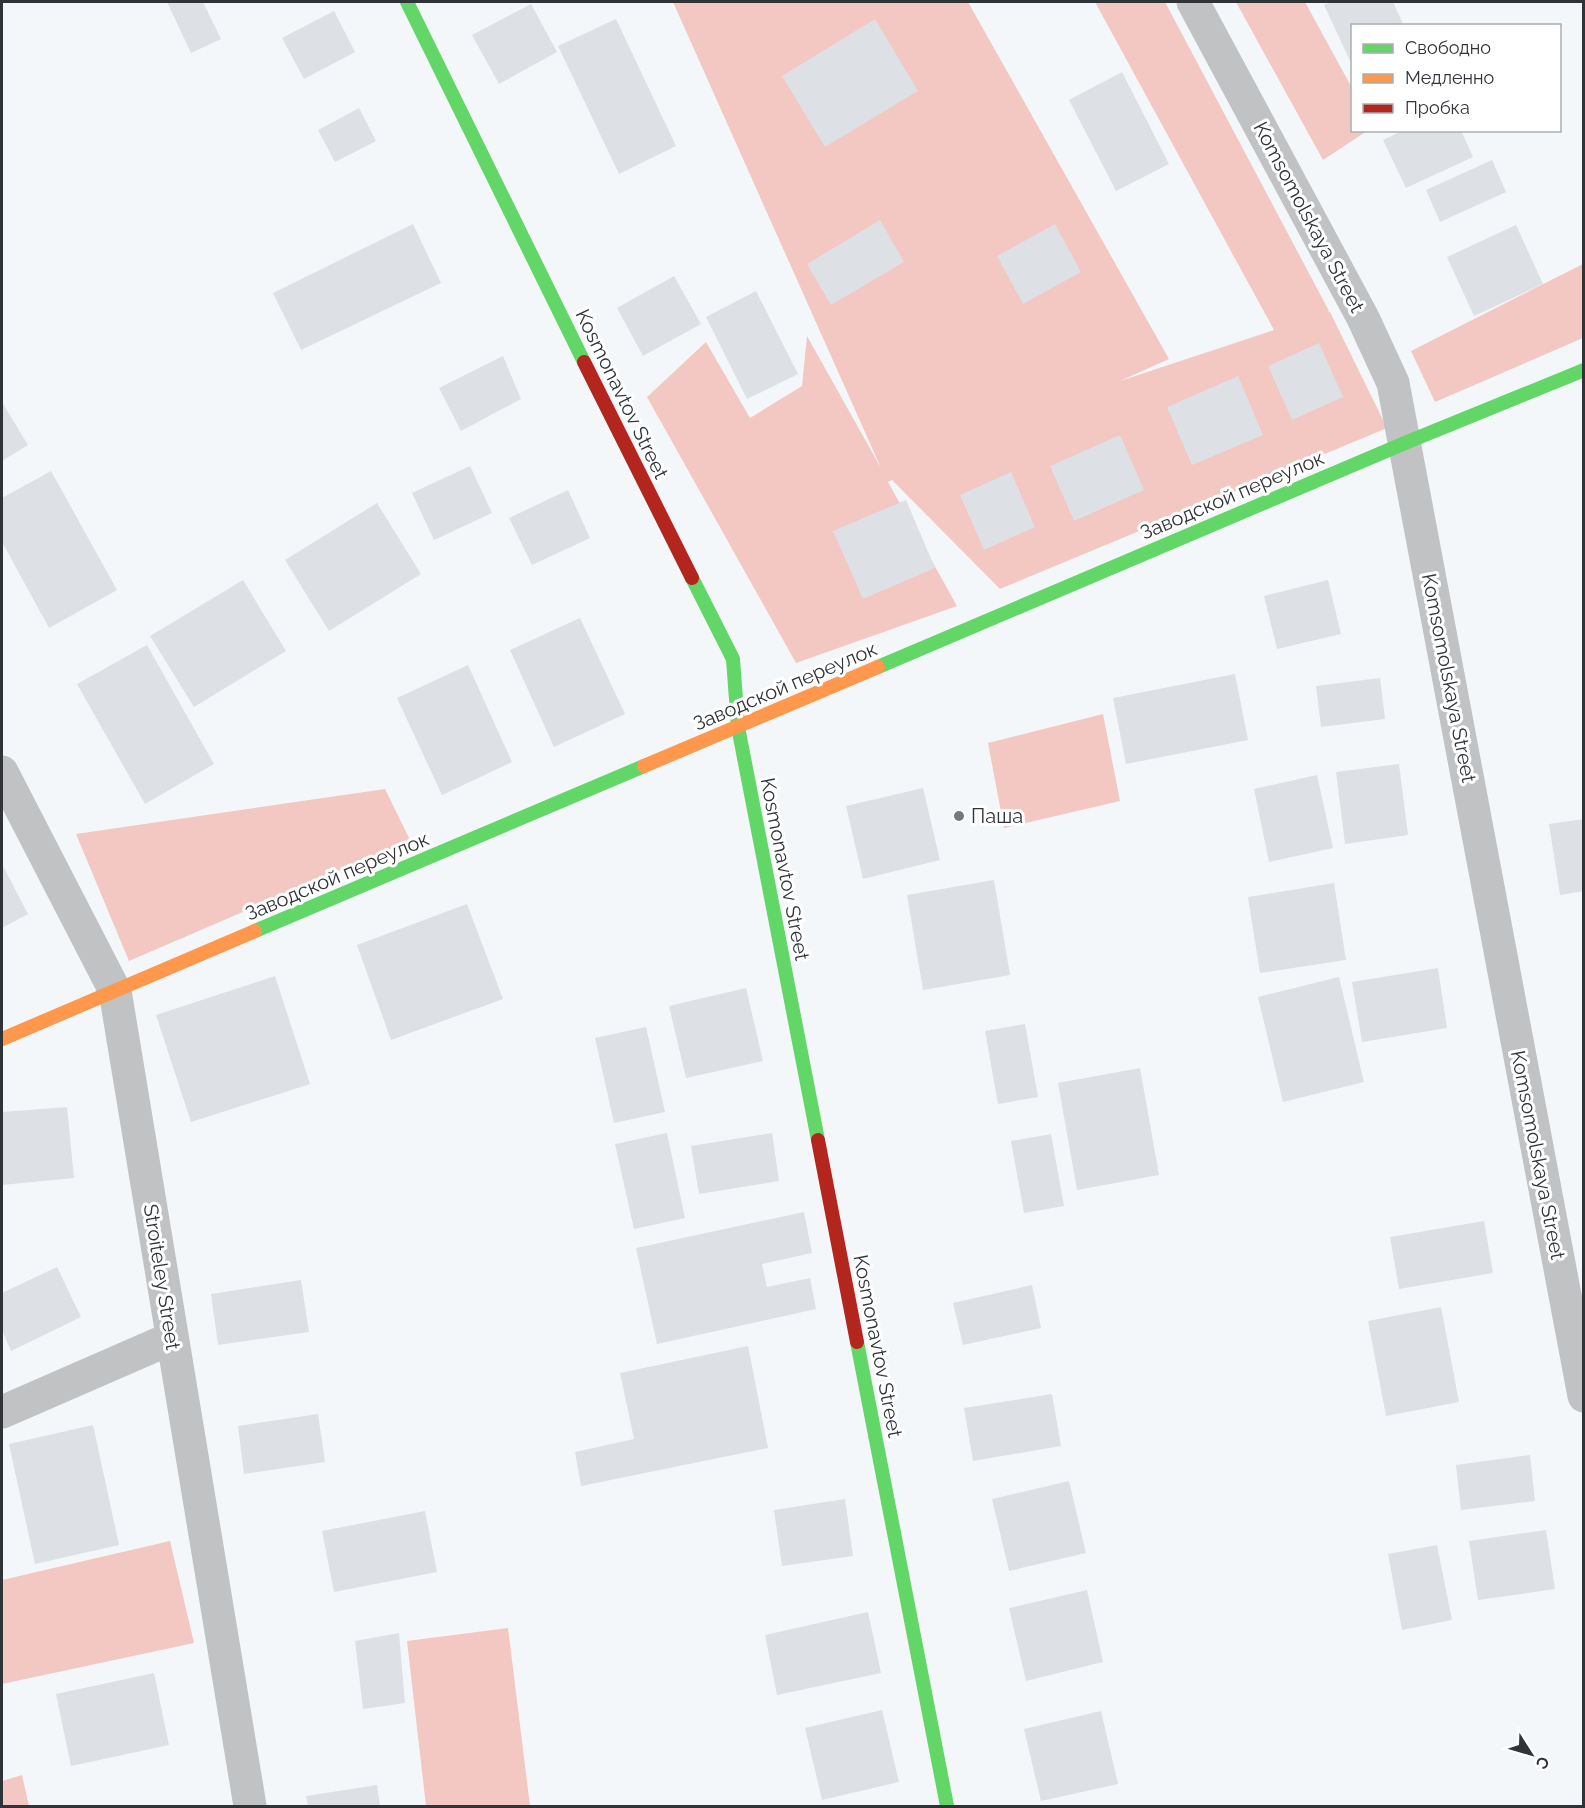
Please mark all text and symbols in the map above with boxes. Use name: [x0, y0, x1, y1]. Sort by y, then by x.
legend: [1351, 24, 1561, 132]
text: Свободно: [1405, 37, 1491, 58]
text: Медленно: [1405, 67, 1494, 88]
text: Пробка: [1405, 97, 1470, 118]
street label: Komsomolskaya Street: [1248, 117, 1370, 317]
street label: Kosmonavtov Street: [571, 305, 674, 483]
street label: Заводской переулок: [1137, 445, 1327, 545]
street label: Komsomolskaya Street: [1417, 571, 1481, 785]
street label: Заводской переулок: [690, 636, 880, 736]
street label: Kosmonavtov Street: [756, 776, 815, 963]
place label: Паша: [971, 804, 1023, 828]
marker: Паша: [952, 809, 966, 823]
street label: Заводской переулок: [242, 826, 432, 926]
street label: Komsomolskaya Street: [1506, 1048, 1570, 1262]
street label: Stroiteley Street: [139, 1202, 185, 1352]
street label: Kosmonavtov Street: [849, 1253, 908, 1440]
north arrow: [1501, 1724, 1561, 1784]
text: С: [1532, 1753, 1553, 1773]

